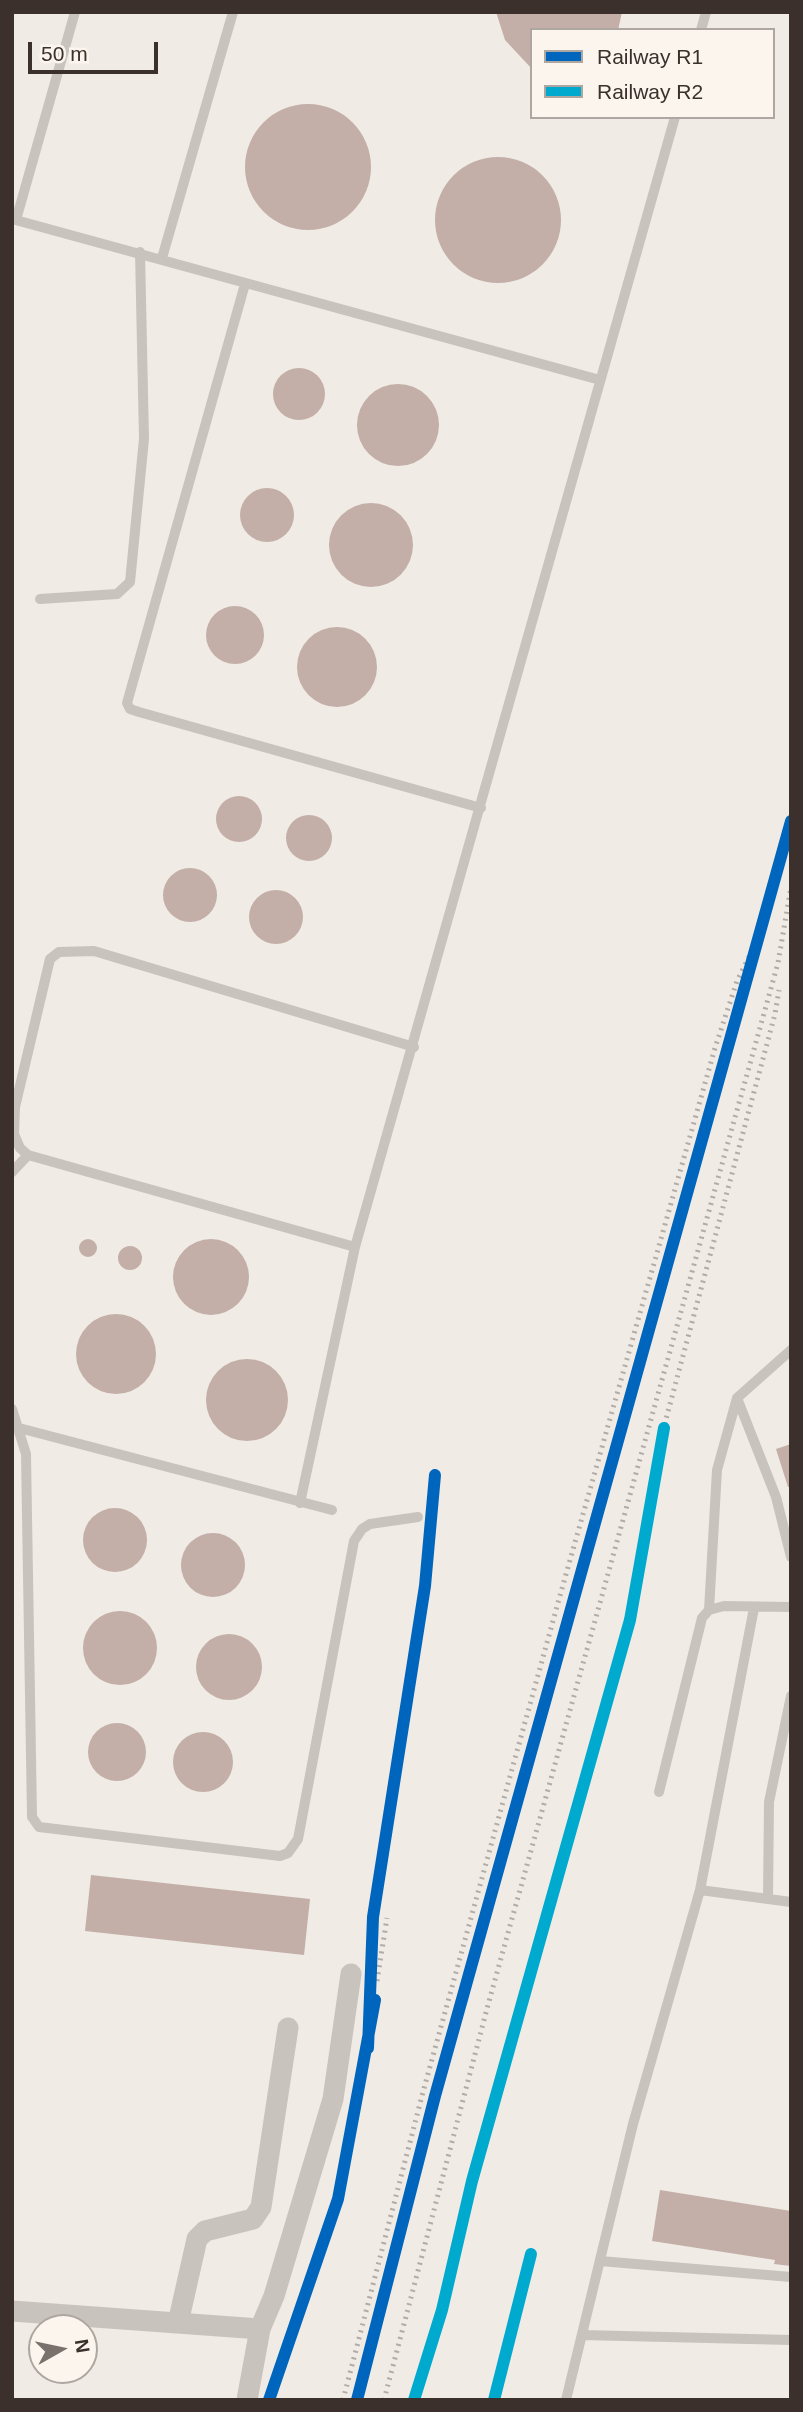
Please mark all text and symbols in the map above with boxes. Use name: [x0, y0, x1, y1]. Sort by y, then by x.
scale bar: [32, 28, 161, 72]
legend: [530, 28, 775, 119]
text: 50 m: [41, 42, 88, 65]
text: Railway R1: [597, 45, 703, 68]
text: Railway R2: [597, 80, 703, 103]
north arrow: [28, 2314, 98, 2384]
text: N: [71, 2338, 94, 2354]

